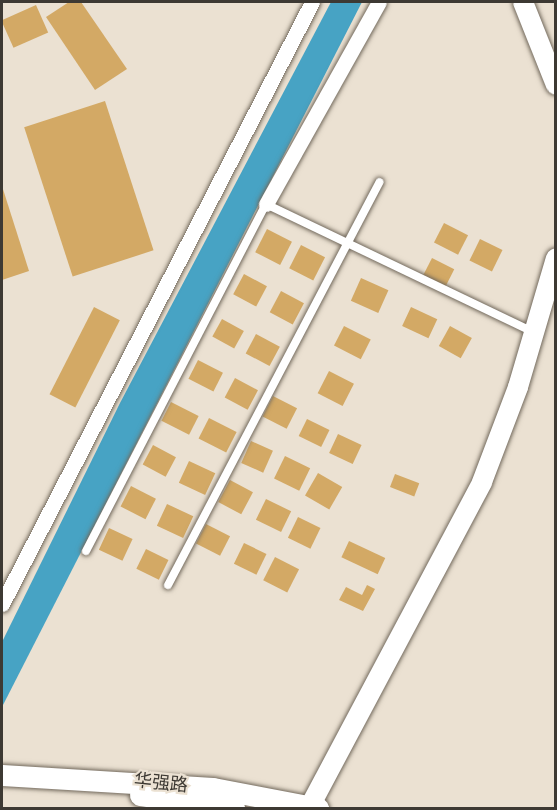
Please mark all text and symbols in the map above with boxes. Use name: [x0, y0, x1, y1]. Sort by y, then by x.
street label: 华强路: [133, 769, 189, 797]

